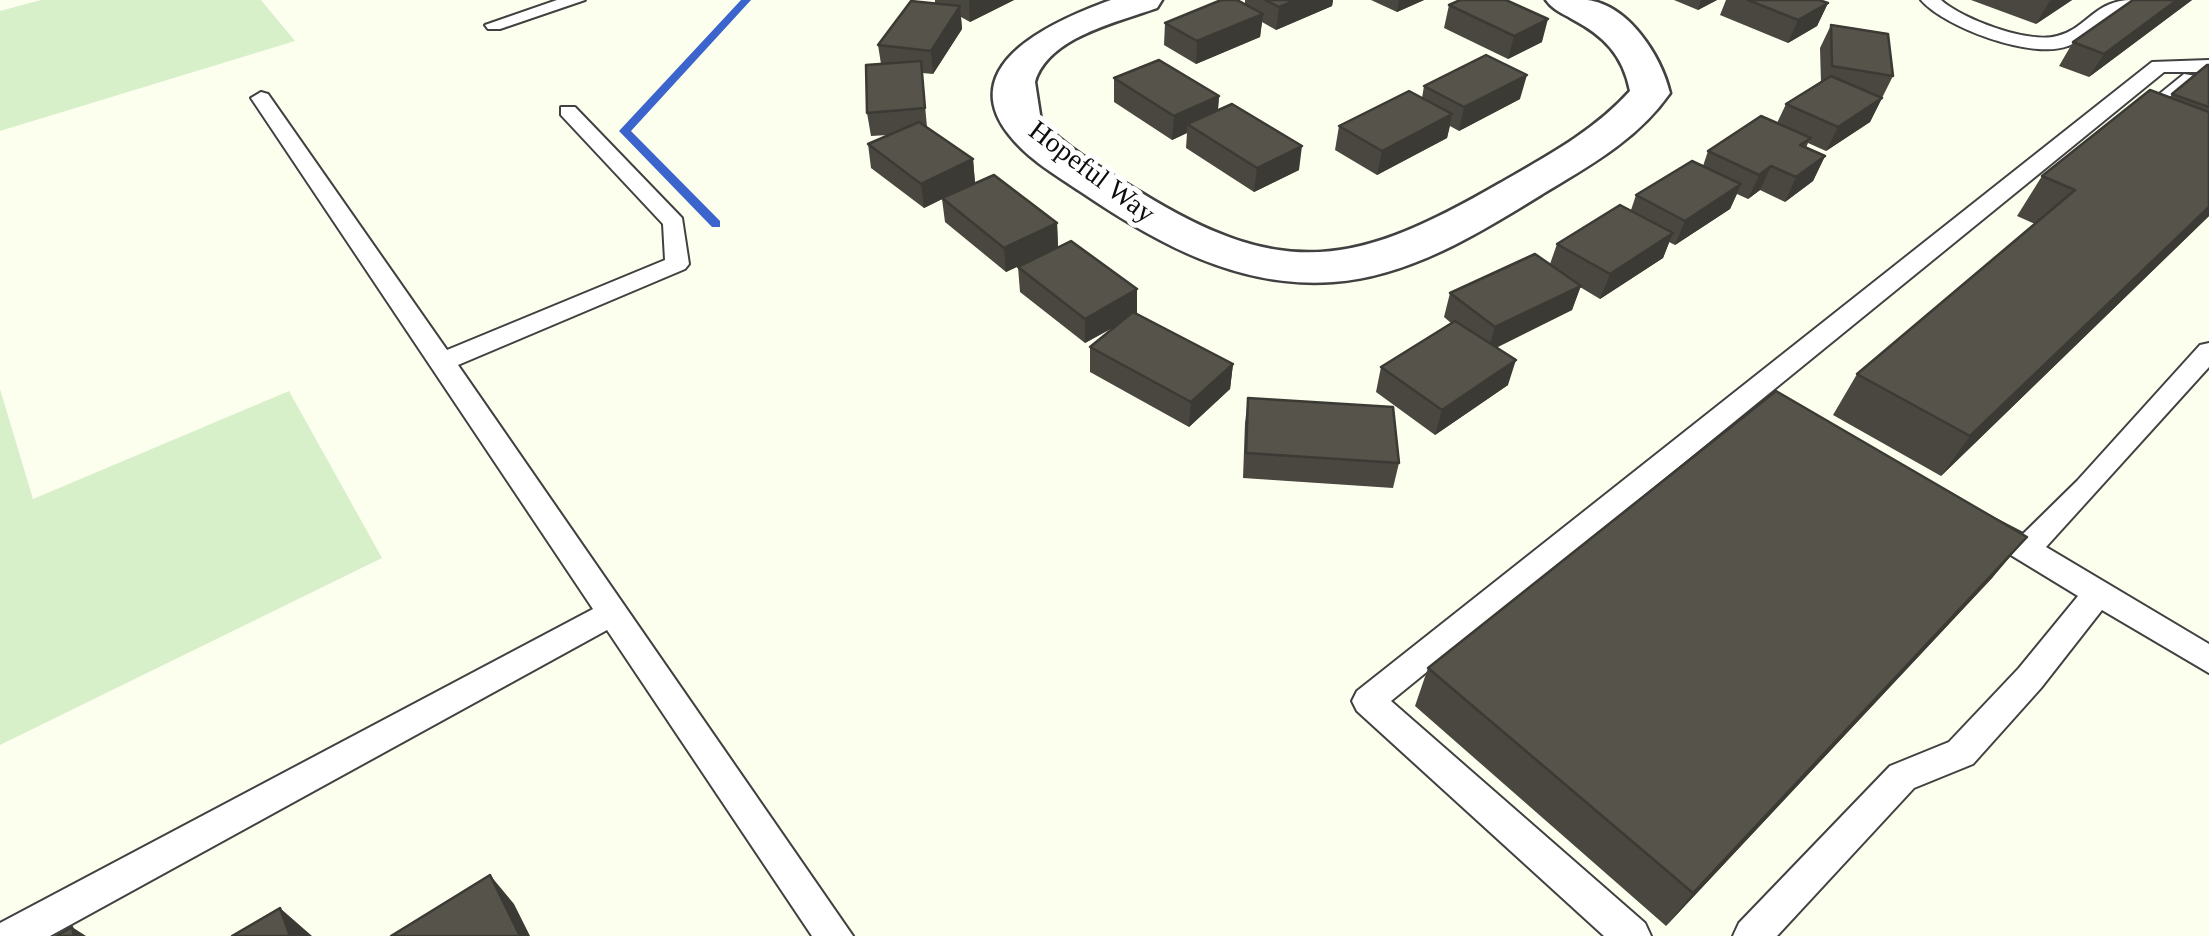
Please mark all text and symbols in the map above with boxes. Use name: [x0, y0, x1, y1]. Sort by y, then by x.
street label: Hopeful Way: [1021, 115, 1161, 231]

